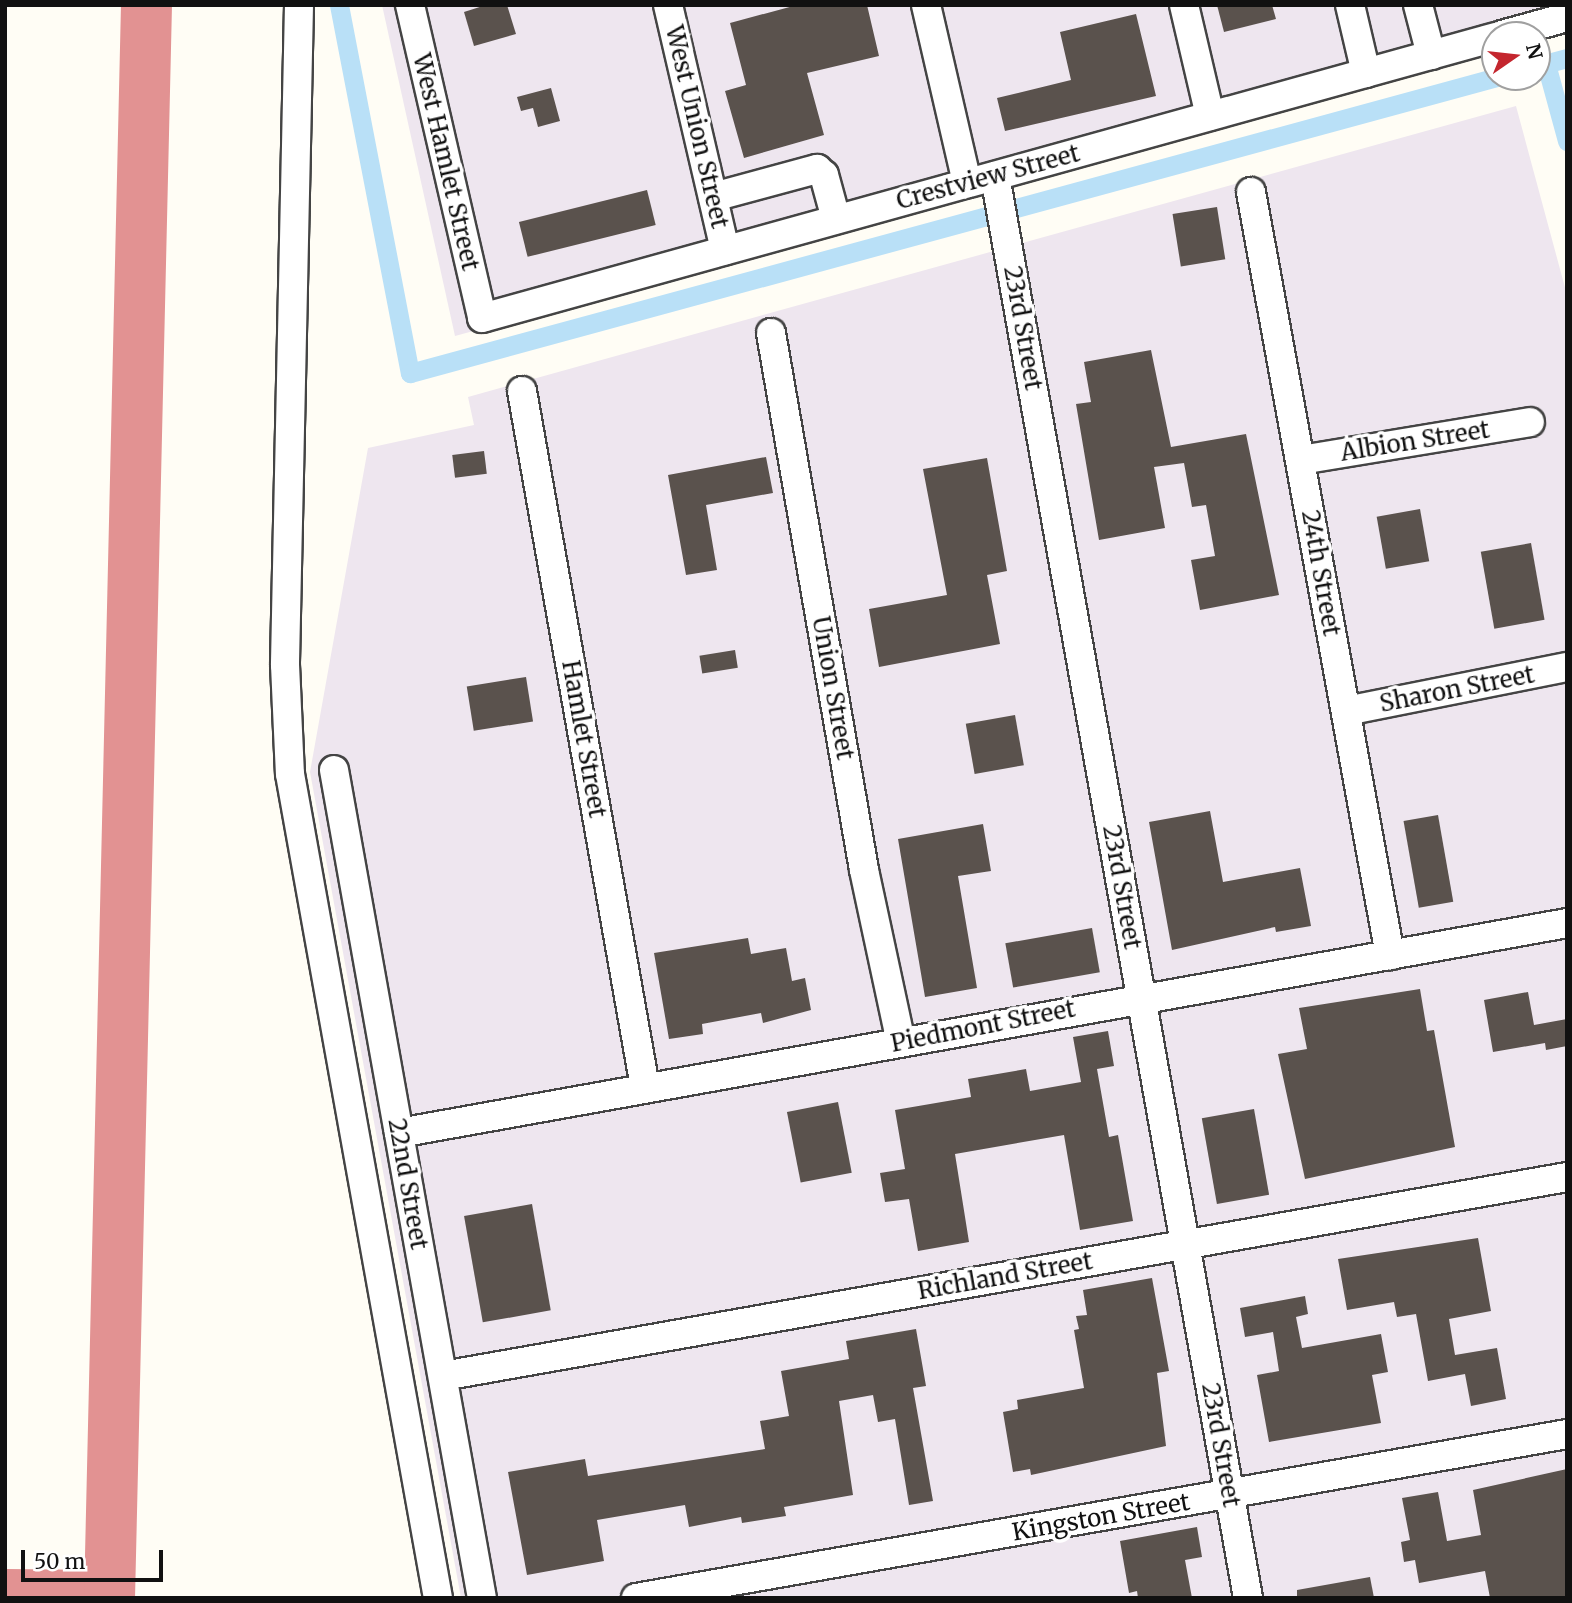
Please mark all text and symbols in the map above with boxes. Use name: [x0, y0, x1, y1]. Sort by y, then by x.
north arrow: [1481, 21, 1551, 91]
street label: West Union Street: [660, 23, 734, 231]
text: N: [1521, 41, 1548, 62]
street label: West Hamlet Street: [407, 51, 485, 273]
street label: Crestview Street: [893, 139, 1083, 215]
street label: 23rd Street: [998, 264, 1048, 392]
street label: Albion Street: [1338, 415, 1492, 467]
street label: 24th Street: [1296, 508, 1346, 638]
street label: Union Street: [806, 614, 860, 762]
street label: Hamlet Street: [556, 658, 612, 820]
street label: Sharon Street: [1377, 660, 1537, 718]
street label: 23rd Street: [1097, 823, 1147, 951]
street label: Piedmont Street: [888, 994, 1078, 1058]
street label: 22nd Street: [382, 1116, 434, 1252]
street label: Richland Street: [915, 1246, 1095, 1306]
street label: 23rd Street: [1196, 1381, 1246, 1509]
street label: Kingston Street: [1010, 1487, 1192, 1547]
scale bar: [24, 1536, 166, 1580]
text: 50 m: [34, 1548, 85, 1575]

